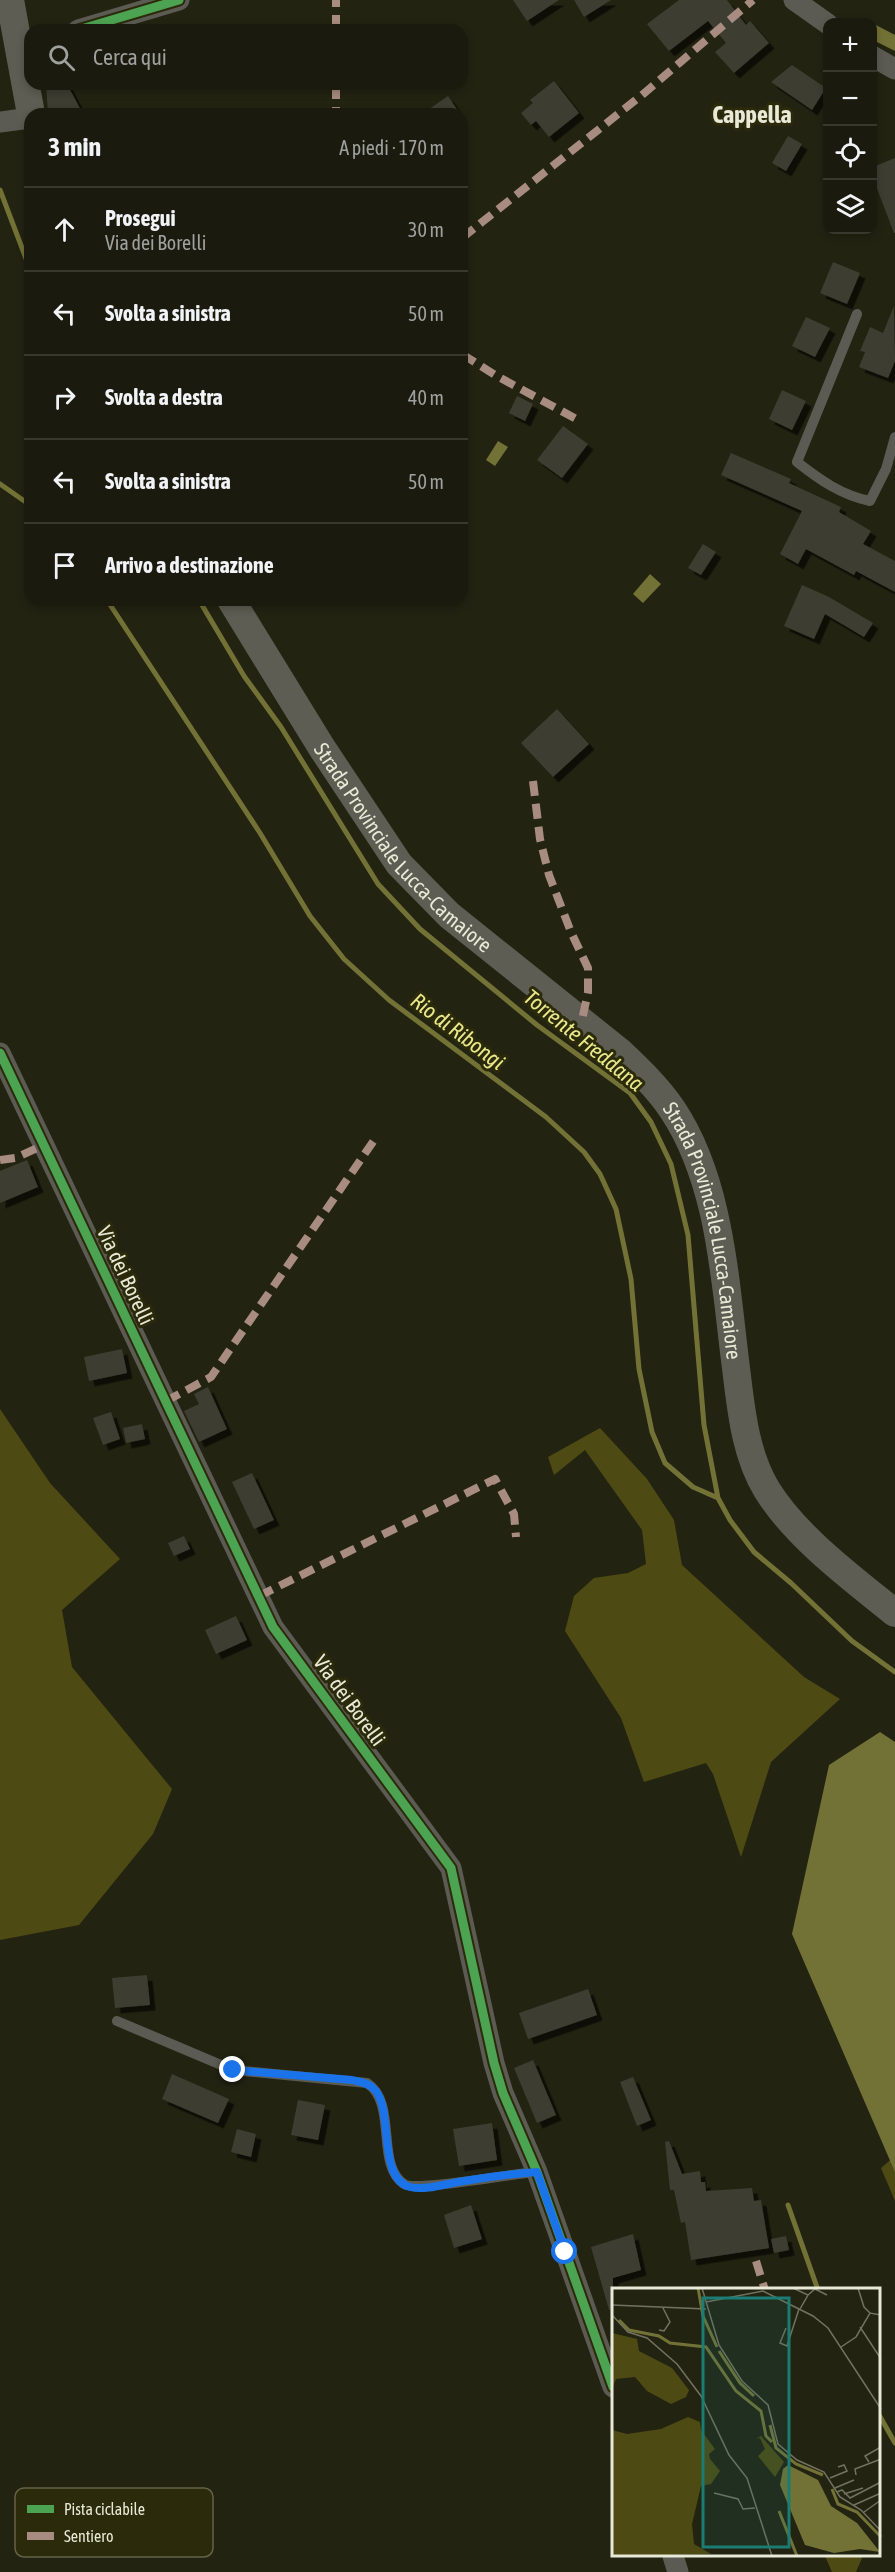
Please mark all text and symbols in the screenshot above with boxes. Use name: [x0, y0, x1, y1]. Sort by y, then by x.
map controls: [823, 18, 877, 234]
button: +: [823, 18, 877, 72]
search box: [24, 24, 468, 90]
icon: search: [45, 41, 78, 74]
text: Cerca qui: [93, 44, 167, 70]
button: −: [823, 72, 877, 126]
district label: Cappella: [712, 101, 792, 128]
button: locate: [823, 126, 877, 180]
text: 3 min: [48, 132, 101, 162]
text: A piedi · 170 m: [339, 136, 444, 159]
button: layers: [823, 180, 877, 234]
text: Prosegui: [105, 205, 176, 231]
icon: ahead: [48, 213, 81, 246]
text: 30 m: [408, 218, 444, 241]
text: Via dei Borelli: [105, 231, 206, 254]
icon: left: [48, 297, 81, 330]
text: Svolta a sinistra: [105, 300, 231, 326]
text: 50 m: [408, 302, 444, 325]
icon: right: [48, 381, 81, 414]
text: Svolta a destra: [105, 384, 223, 410]
text: 40 m: [408, 386, 444, 409]
icon: left: [48, 465, 81, 498]
text: Svolta a sinistra: [105, 468, 231, 494]
text: 50 m: [408, 470, 444, 493]
icon: arrive: [48, 549, 81, 582]
text: Arrivo a destinazione: [105, 552, 274, 578]
street label: Strada Provinciale Lucca-Camaiore: [310, 738, 497, 957]
water label: Torrente Freddana: [519, 984, 649, 1096]
water label: Rio di Ribongi: [406, 987, 510, 1075]
street label: Strada Provinciale Lucca-Camaiore: [659, 1097, 747, 1361]
street label: Via dei Borelli: [93, 1222, 159, 1328]
street label: Via dei Borelli: [309, 1650, 391, 1750]
route end: [219, 2056, 245, 2082]
route start: [551, 2238, 577, 2264]
inset map: [612, 2288, 880, 2557]
legend: [15, 2488, 213, 2557]
text: Pista ciclabile: [64, 2500, 145, 2518]
text: Sentiero: [64, 2527, 114, 2545]

